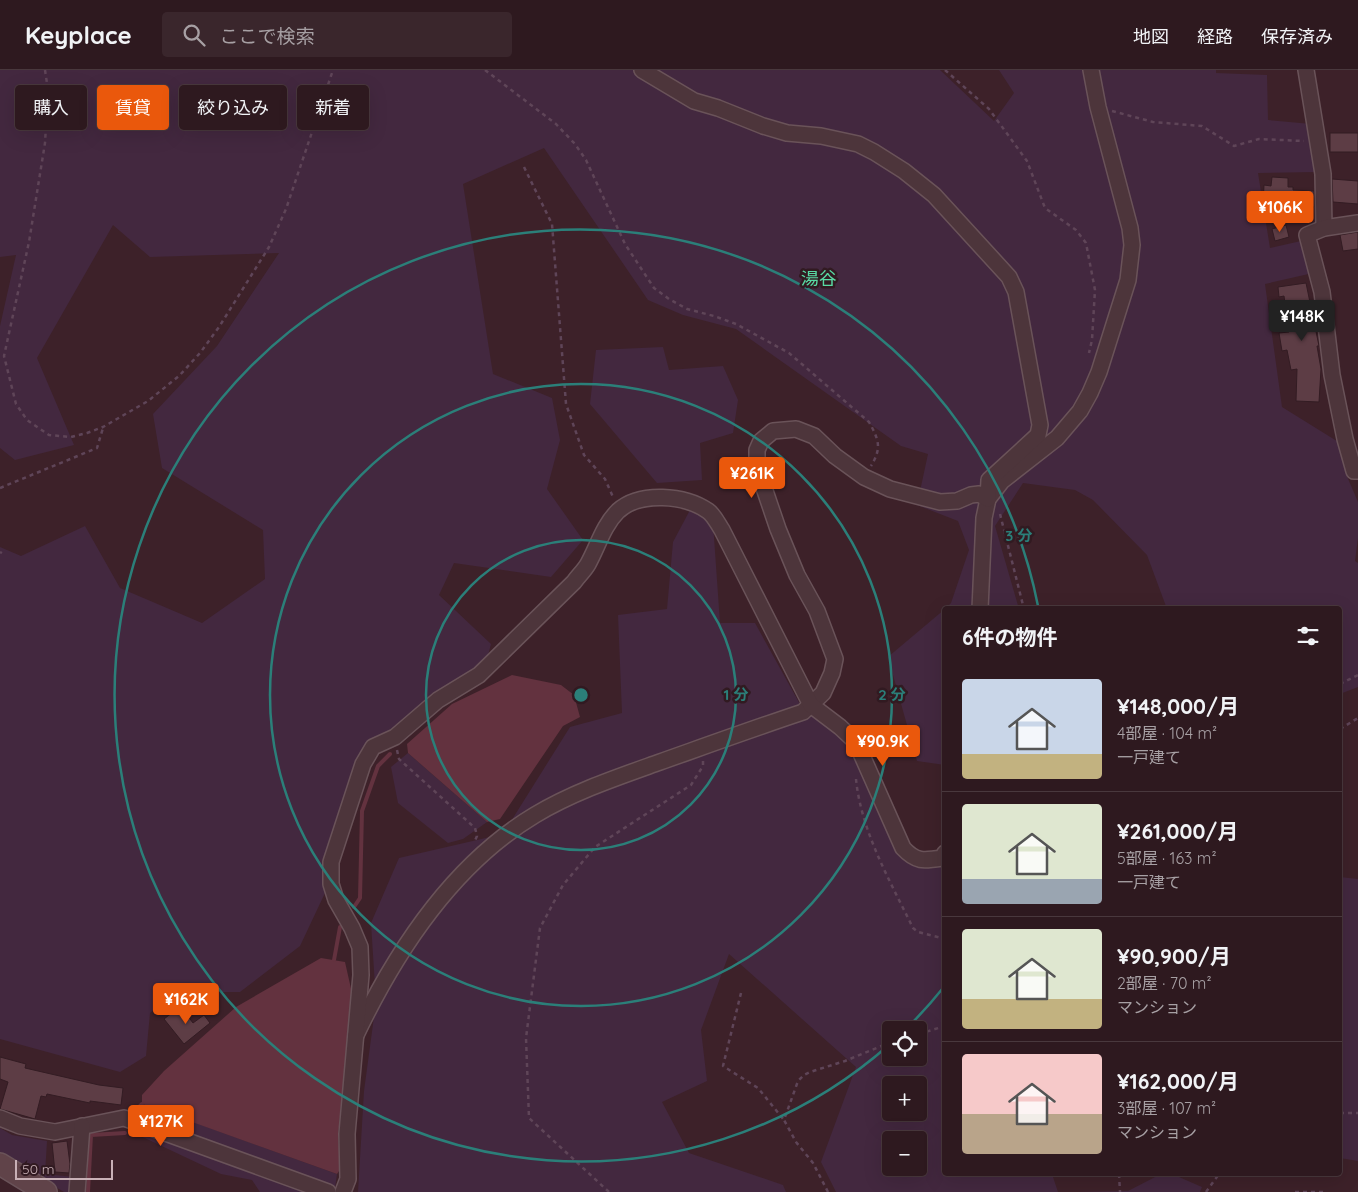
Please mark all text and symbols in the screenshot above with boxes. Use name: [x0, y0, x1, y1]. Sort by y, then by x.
search box: [162, 12, 512, 57]
text: Keyplace: [25, 20, 132, 50]
icon: search: [180, 21, 208, 49]
text: ここで検索: [220, 24, 315, 48]
text: 地図: [1133, 25, 1169, 48]
text: 経路: [1197, 25, 1233, 48]
text: 保存済み: [1261, 25, 1333, 48]
chip: 購入: [15, 85, 87, 130]
chip: 賃貸: [97, 85, 169, 130]
chip: 絞り込み: [179, 85, 287, 130]
chip: 新着: [297, 85, 369, 130]
pin: ¥106K: [1245, 190, 1315, 233]
text: ¥106K: [1258, 197, 1302, 217]
district label: 湯谷: [801, 267, 837, 290]
pin: ¥148K: [1267, 300, 1337, 342]
text: ¥148K: [1280, 306, 1324, 326]
pin: ¥261K: [717, 456, 787, 499]
text: ¥261K: [730, 463, 774, 483]
text: 3 分: [1005, 526, 1033, 545]
icon: filters: [1294, 622, 1322, 650]
text: 6件の物件: [962, 624, 1058, 650]
text: 1 分: [723, 685, 749, 704]
text: 2 分: [878, 685, 906, 704]
centre of rings: [572, 686, 590, 704]
text: ¥148,000/月: [1117, 693, 1239, 719]
icon: home: [1002, 699, 1062, 759]
text: 4部屋 · 104 m²: [1117, 723, 1217, 743]
pin: ¥90.9K: [842, 724, 924, 767]
text: ¥90.9K: [857, 731, 909, 751]
text: 一戸建て: [1117, 747, 1181, 767]
text: ¥261,000/月: [1117, 818, 1238, 844]
icon: home: [1002, 824, 1062, 884]
text: 5部屋 · 163 m²: [1117, 848, 1217, 868]
text: 一戸建て: [1117, 872, 1181, 892]
text: ¥90,900/月: [1117, 943, 1231, 969]
icon: home: [1002, 949, 1062, 1009]
text: 2部屋 · 70 m²: [1117, 973, 1211, 993]
pin: ¥162K: [151, 982, 221, 1025]
text: ¥162K: [164, 989, 208, 1009]
text: マンション: [1117, 997, 1197, 1017]
map controls: [882, 1021, 927, 1176]
button: locate: [882, 1021, 927, 1066]
text: ¥162,000/月: [1117, 1068, 1239, 1094]
icon: home: [1002, 1074, 1062, 1134]
button: +: [882, 1076, 927, 1121]
text: 3部屋 · 107 m²: [1117, 1098, 1216, 1118]
pin: ¥127K: [126, 1104, 196, 1147]
text: ¥127K: [139, 1111, 183, 1131]
text: マンション: [1117, 1122, 1197, 1142]
button: −: [882, 1131, 927, 1176]
scale bar: [15, 1157, 112, 1180]
text: 50 m: [22, 1160, 55, 1178]

